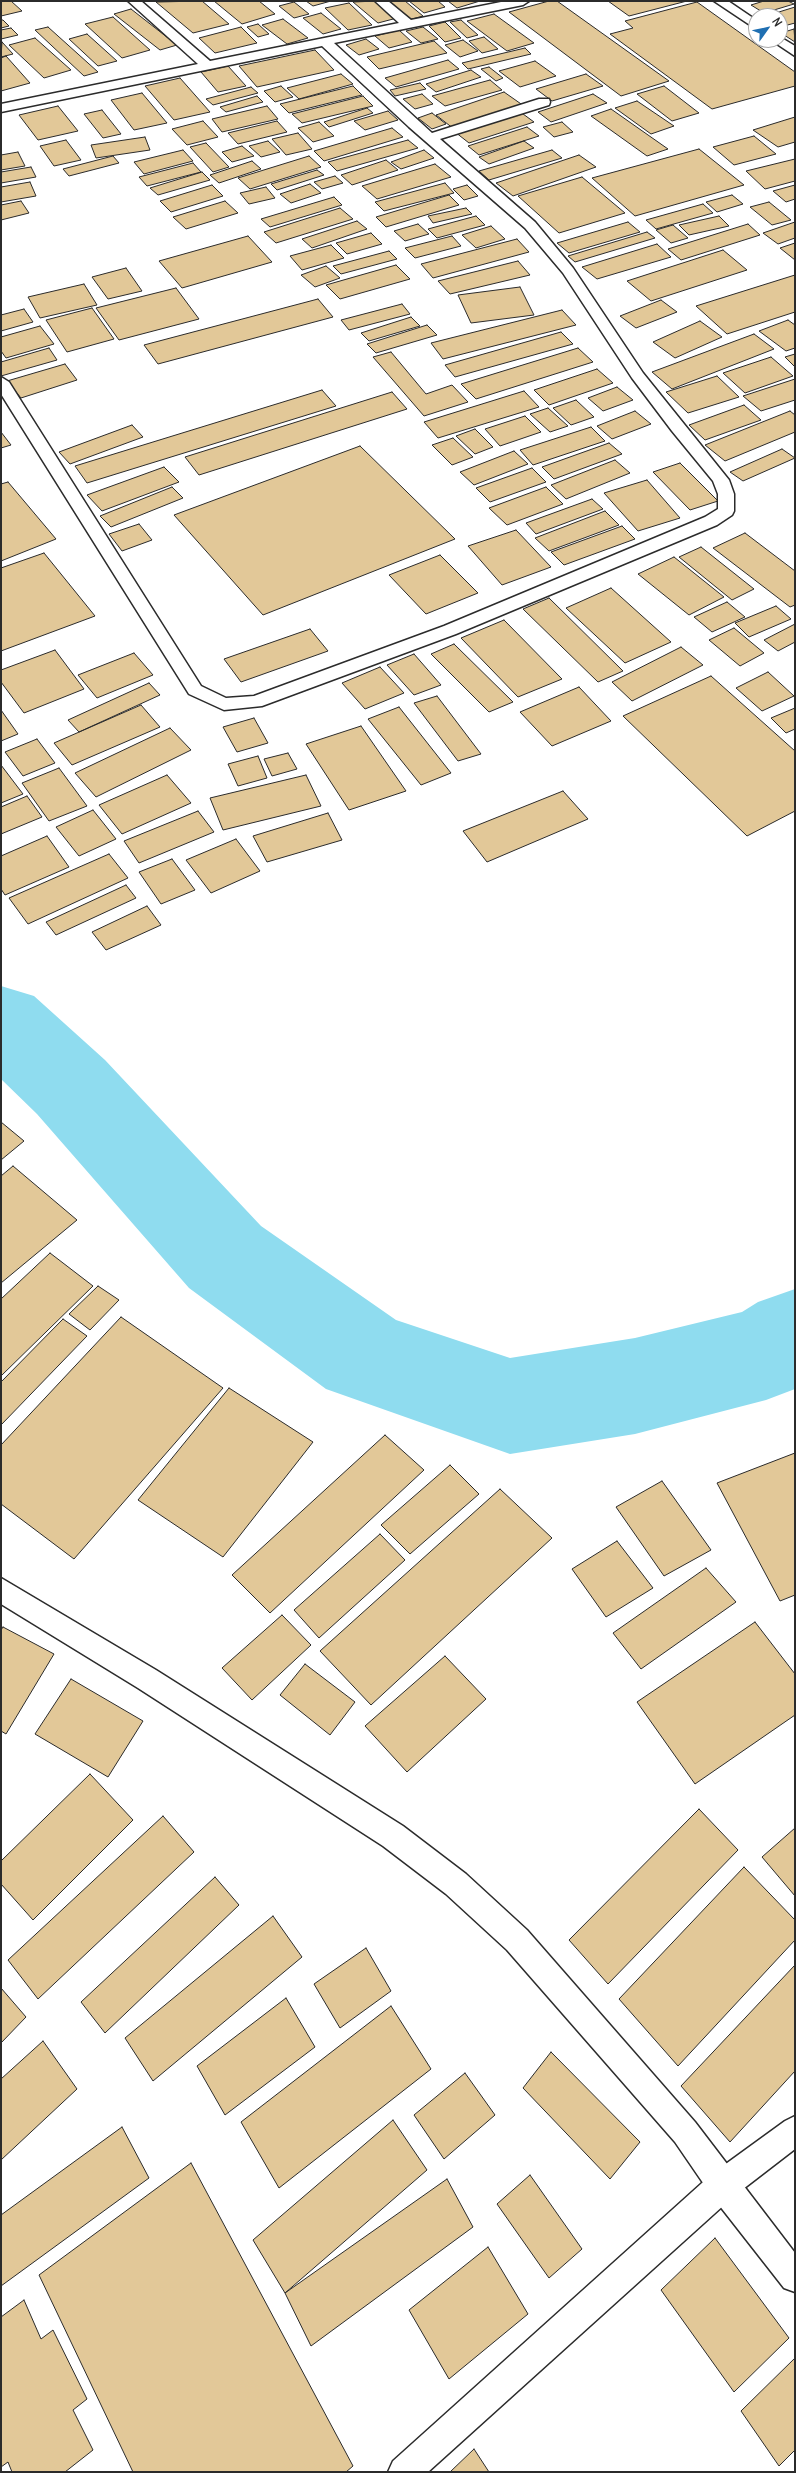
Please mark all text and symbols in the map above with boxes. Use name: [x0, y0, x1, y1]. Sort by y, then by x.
north arrow: [748, 8, 788, 48]
text: N: [769, 15, 785, 29]

